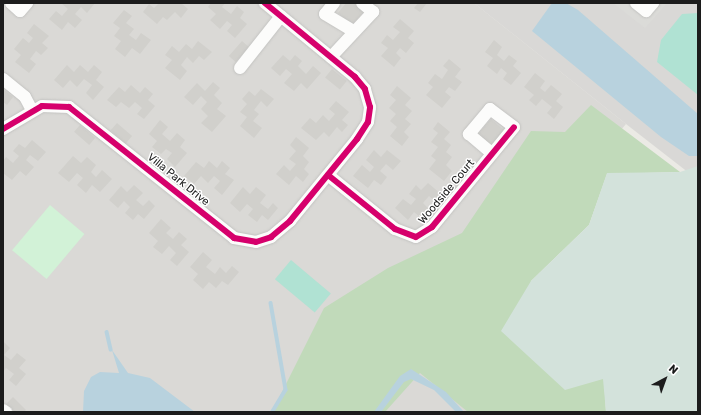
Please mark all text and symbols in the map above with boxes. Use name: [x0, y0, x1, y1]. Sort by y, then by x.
street label: Villa Park Drive: [144, 151, 212, 209]
street label: Woodside Court: [416, 157, 478, 227]
north arrow: [645, 359, 685, 399]
text: N: [666, 362, 680, 377]

